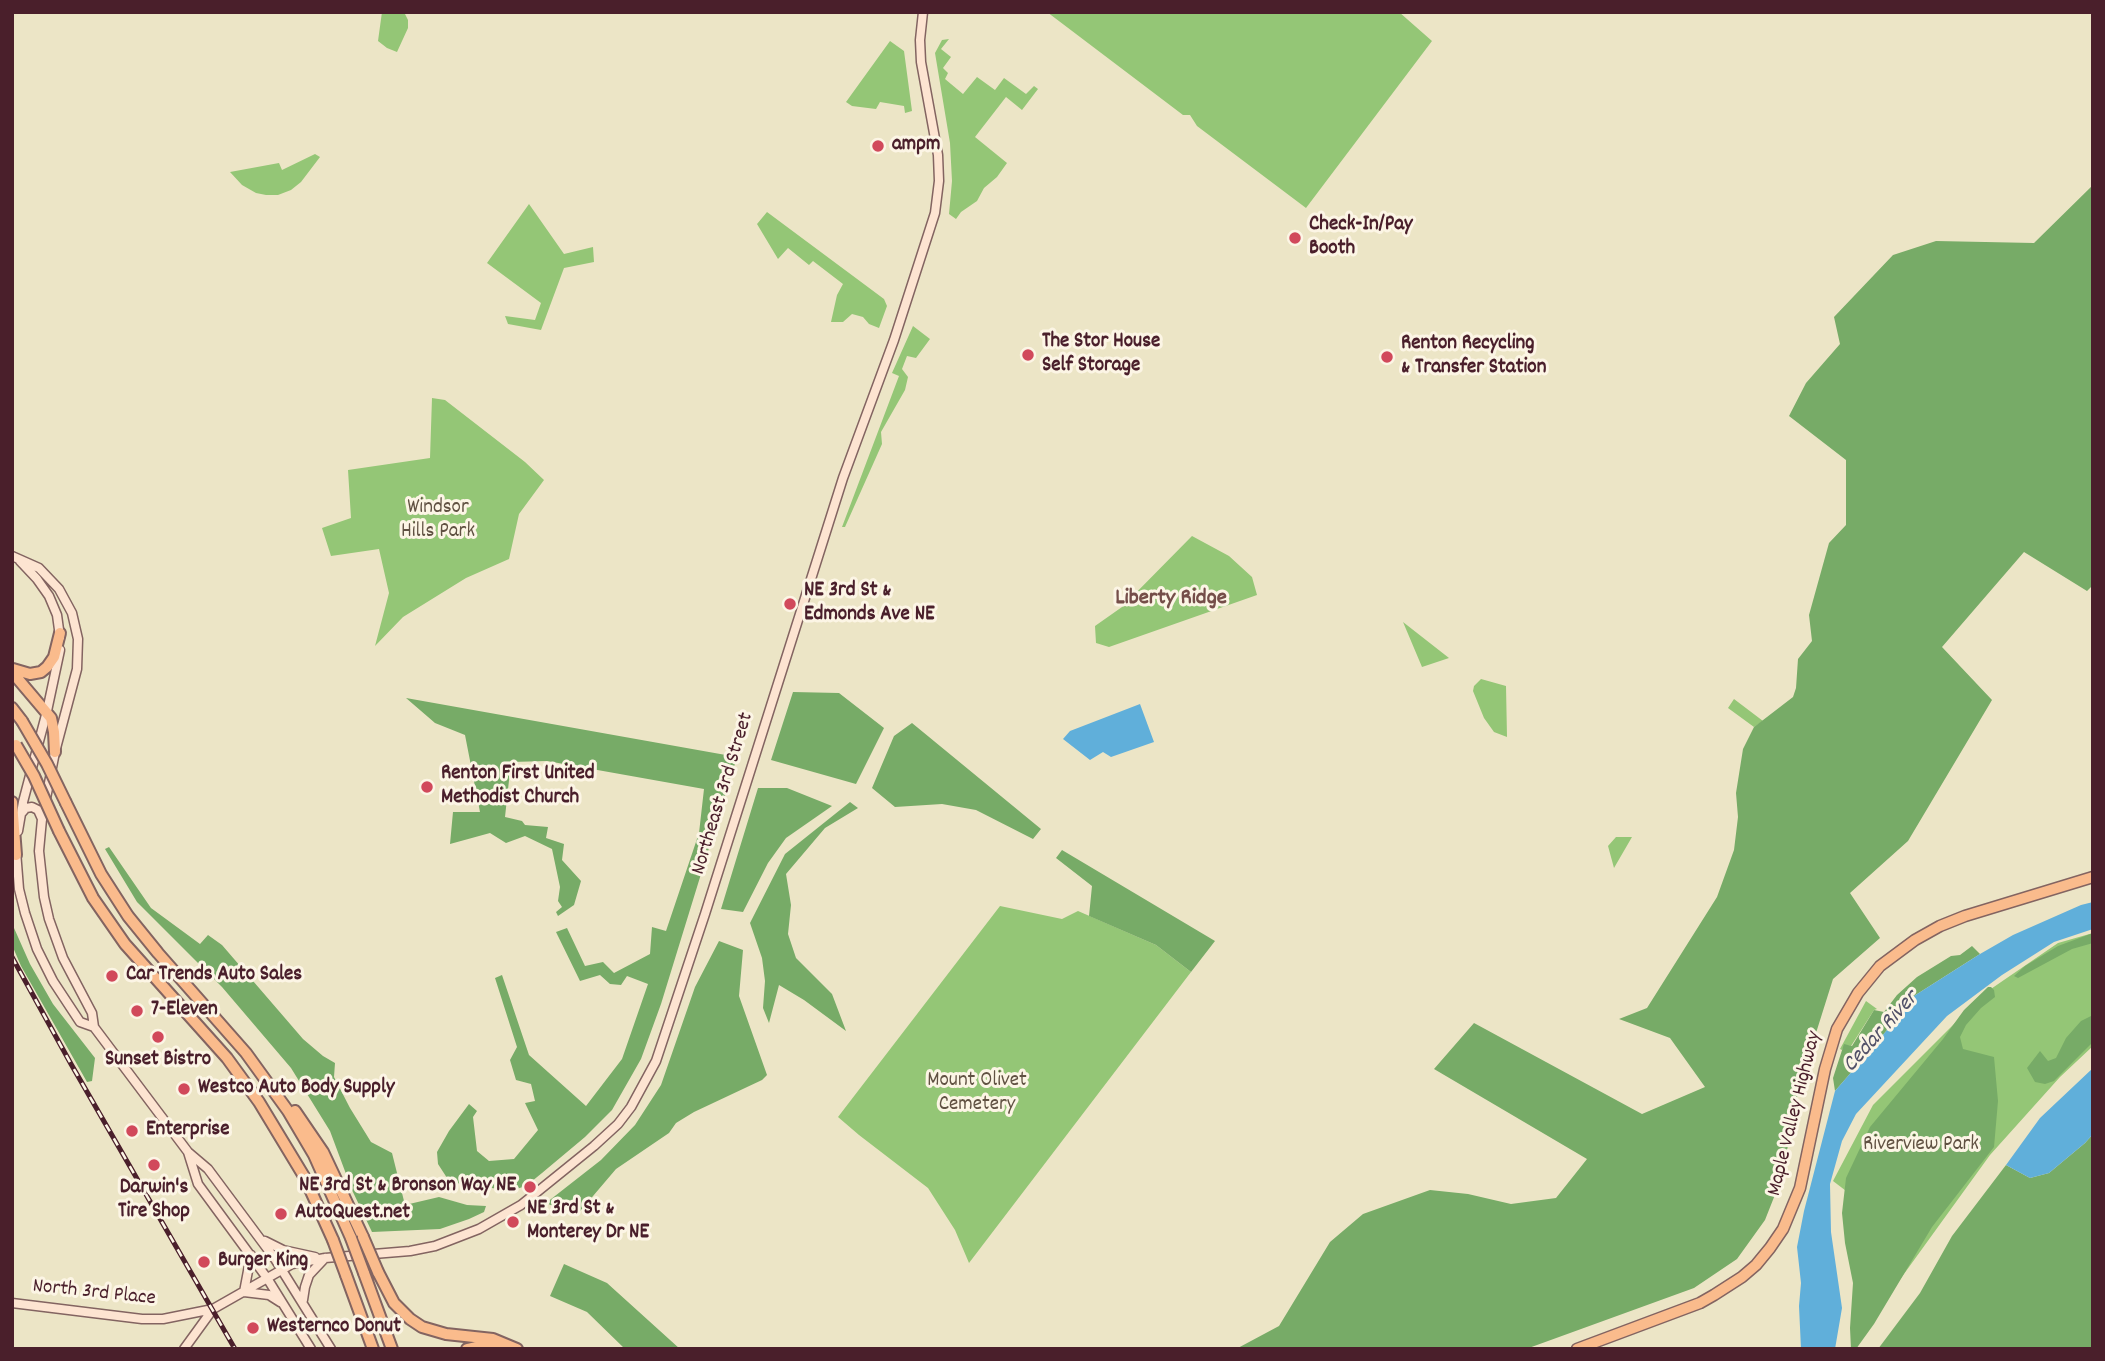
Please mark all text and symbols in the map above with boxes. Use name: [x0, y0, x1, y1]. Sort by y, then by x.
place label: ampm: [892, 133, 940, 159]
marker: ampm: [870, 138, 886, 154]
place label: Check-In/Pay Booth: [1309, 213, 1413, 263]
marker: Check-In/Pay Booth: [1287, 230, 1303, 246]
place label: The Stor House Self Storage: [1042, 330, 1160, 380]
place label: Renton Recycling & Transfer Station: [1401, 332, 1546, 382]
marker: The Stor House Self Storage: [1020, 347, 1036, 363]
marker: Renton Recycling & Transfer Station: [1379, 349, 1395, 365]
park label: Windsor Hills Park: [401, 496, 475, 546]
place label: NE 3rd St & Edmonds Ave NE: [804, 579, 935, 629]
district label: Liberty Ridge: [1115, 586, 1227, 614]
marker: NE 3rd St & Edmonds Ave NE: [782, 596, 798, 612]
street label: Northeast 3rd Street: [687, 710, 761, 878]
place label: Renton First United Methodist Church: [441, 762, 595, 812]
marker: Renton First United Methodist Church: [419, 779, 435, 795]
place label: Car Trends Auto Sales: [126, 963, 302, 989]
marker: Car Trends Auto Sales: [104, 968, 120, 984]
water label: Cedar River: [1838, 986, 1926, 1080]
place label: 7-Eleven: [151, 998, 218, 1024]
marker: 7-Eleven: [129, 1003, 145, 1019]
marker: Sunset Bistro: [150, 1029, 166, 1045]
street label: Maple Valley Highway: [1763, 1029, 1829, 1199]
place label: Sunset Bistro: [105, 1048, 211, 1074]
park label: Mount Olivet Cemetery: [927, 1069, 1027, 1119]
place label: Westco Auto Body Supply: [198, 1076, 395, 1102]
marker: Westco Auto Body Supply: [176, 1081, 192, 1097]
place label: Enterprise: [146, 1118, 229, 1144]
marker: Enterprise: [124, 1123, 140, 1139]
park label: Riverview Park: [1863, 1133, 1979, 1159]
marker: Darwin's Tire Shop: [146, 1157, 162, 1173]
place label: NE 3rd St & Bronson Way NE: [299, 1174, 516, 1200]
place label: Darwin's Tire Shop: [118, 1176, 190, 1226]
marker: NE 3rd St & Bronson Way NE: [522, 1179, 538, 1195]
place label: NE 3rd St & Monterey Dr NE: [527, 1197, 649, 1247]
place label: AutoQuest.net: [295, 1201, 410, 1227]
marker: AutoQuest.net: [273, 1206, 289, 1222]
marker: NE 3rd St & Monterey Dr NE: [505, 1214, 521, 1230]
place label: Burger King: [218, 1249, 308, 1275]
marker: Burger King: [196, 1254, 212, 1270]
street label: North 3rd Place: [31, 1275, 157, 1313]
place label: Westernco Donut: [267, 1315, 401, 1341]
marker: Westernco Donut: [245, 1320, 261, 1336]

